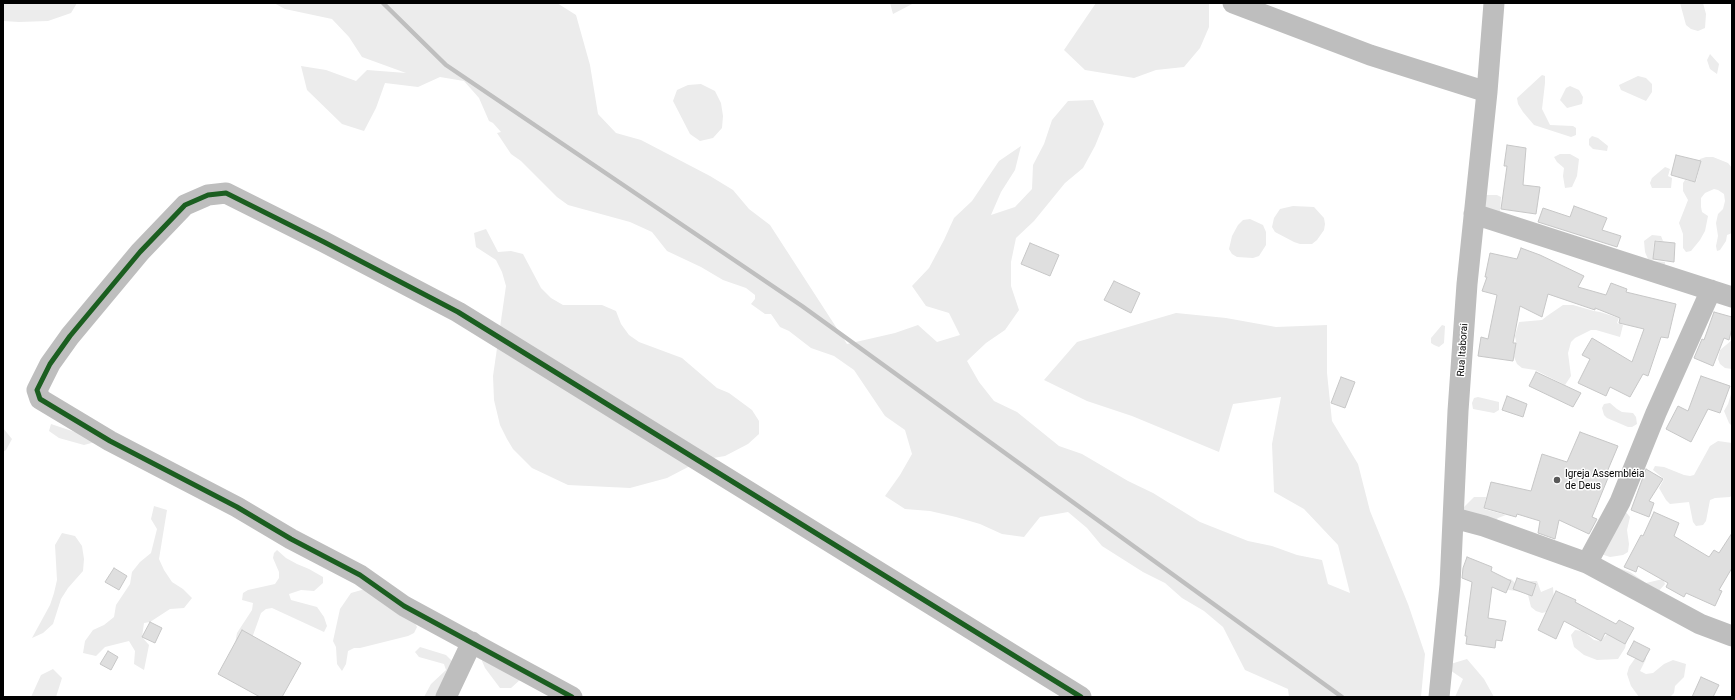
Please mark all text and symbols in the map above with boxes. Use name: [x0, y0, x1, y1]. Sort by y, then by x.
street label: Rua Itaborai: [1455, 323, 1471, 377]
place label: Igreja Assembléia de Deus: [1565, 468, 1644, 492]
marker: Igreja Assembléia de Deus: [1552, 475, 1562, 485]

